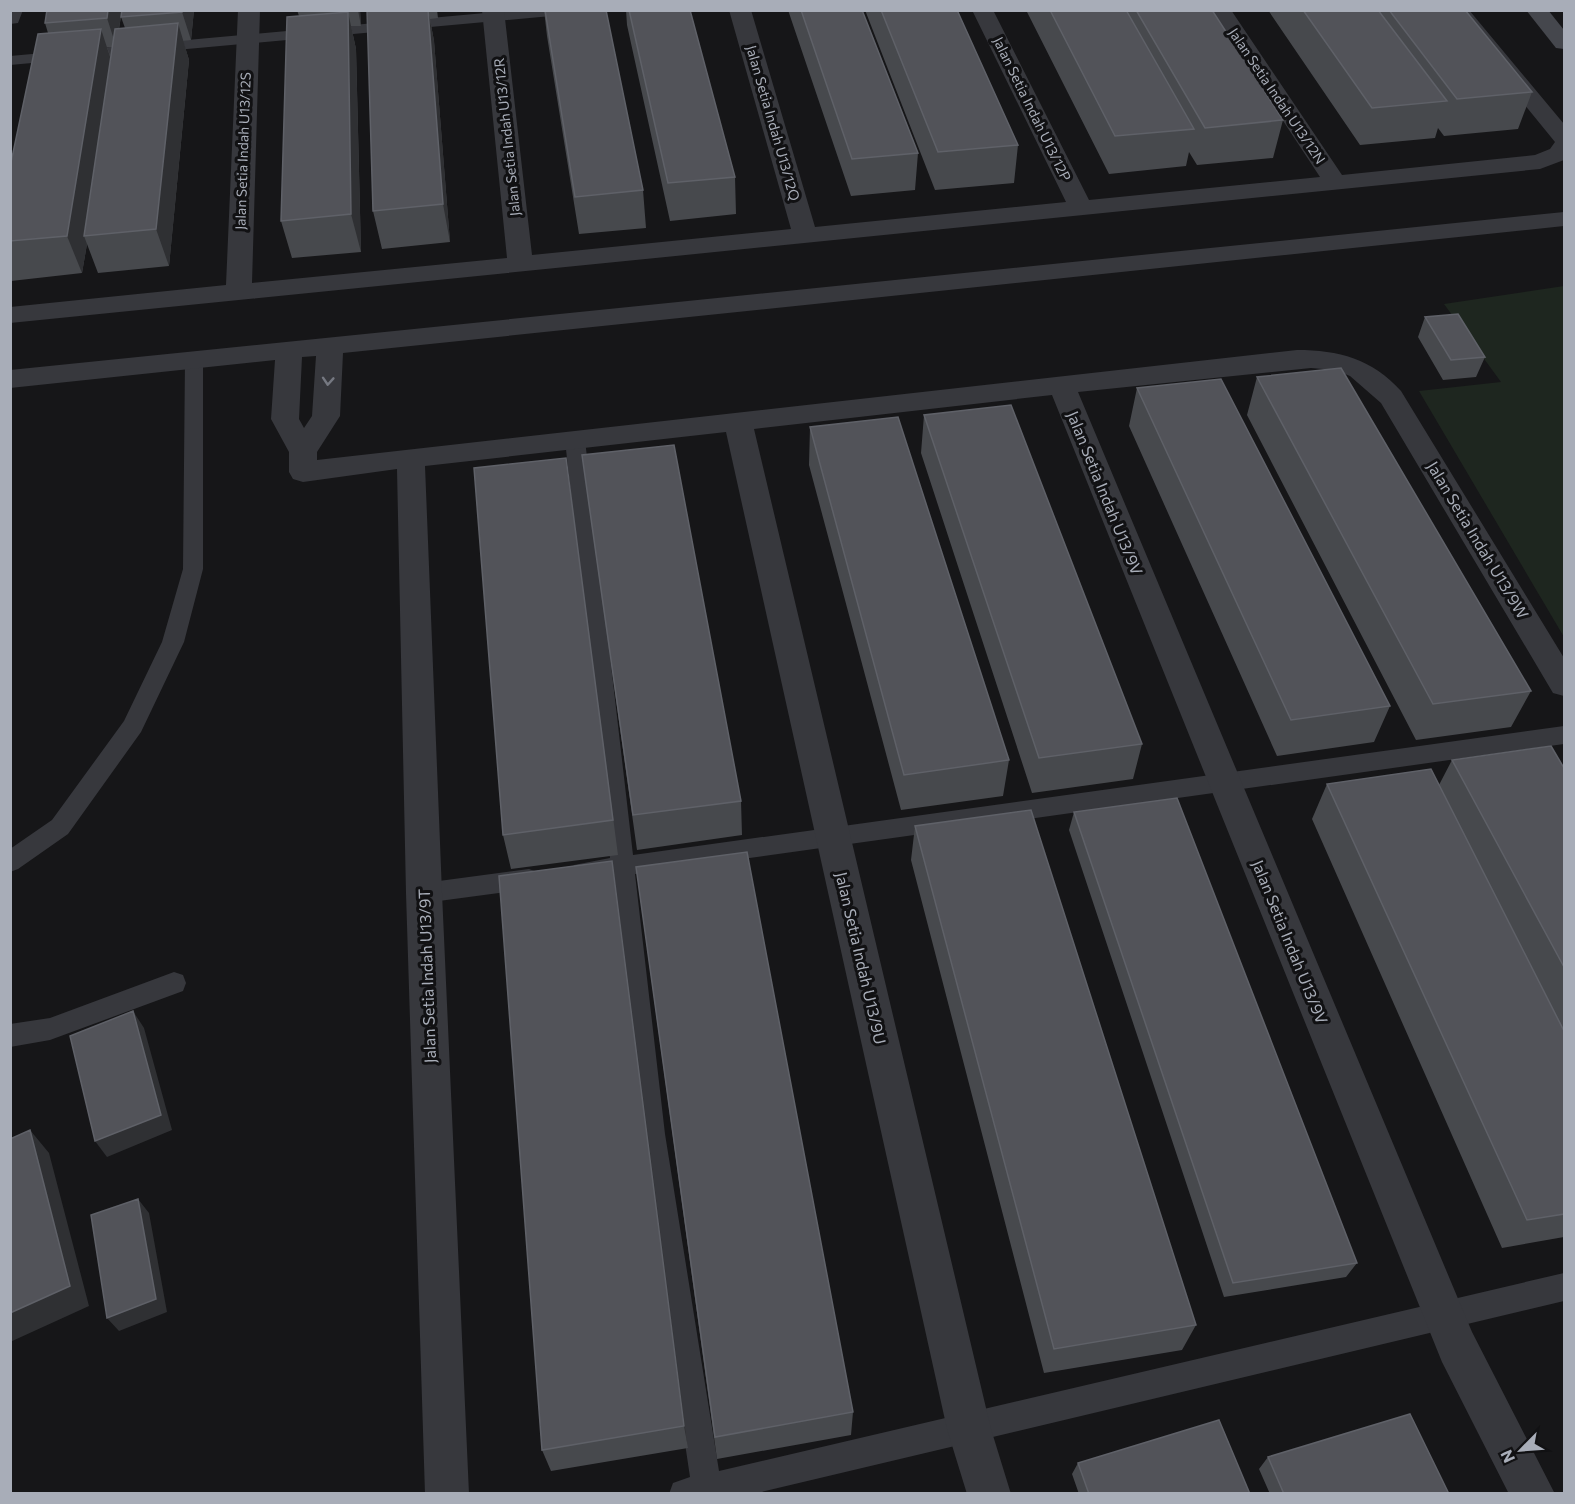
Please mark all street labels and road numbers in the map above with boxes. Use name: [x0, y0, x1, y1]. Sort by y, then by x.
street label: Jalan Setia Indah U13/12N: [1226, 25, 1329, 167]
street label: Jalan Setia Indah U13/12P: [990, 34, 1075, 184]
street label: Jalan Setia Indah U13/12Q: [743, 43, 804, 203]
street label: Jalan Setia Indah U13/12R: [490, 57, 523, 217]
street label: Jalan Setia Indah U13/12S: [231, 72, 254, 230]
street label: Jalan Setia Indah U13/9V: [1064, 408, 1147, 578]
street label: Jalan Setia Indah U13/9W: [1424, 457, 1533, 622]
street label: Jalan Setia Indah U13/9V: [1249, 857, 1332, 1027]
street label: Jalan Setia Indah U13/9U: [832, 870, 891, 1046]
street label: Jalan Setia Indah U13/9T: [414, 889, 439, 1064]

